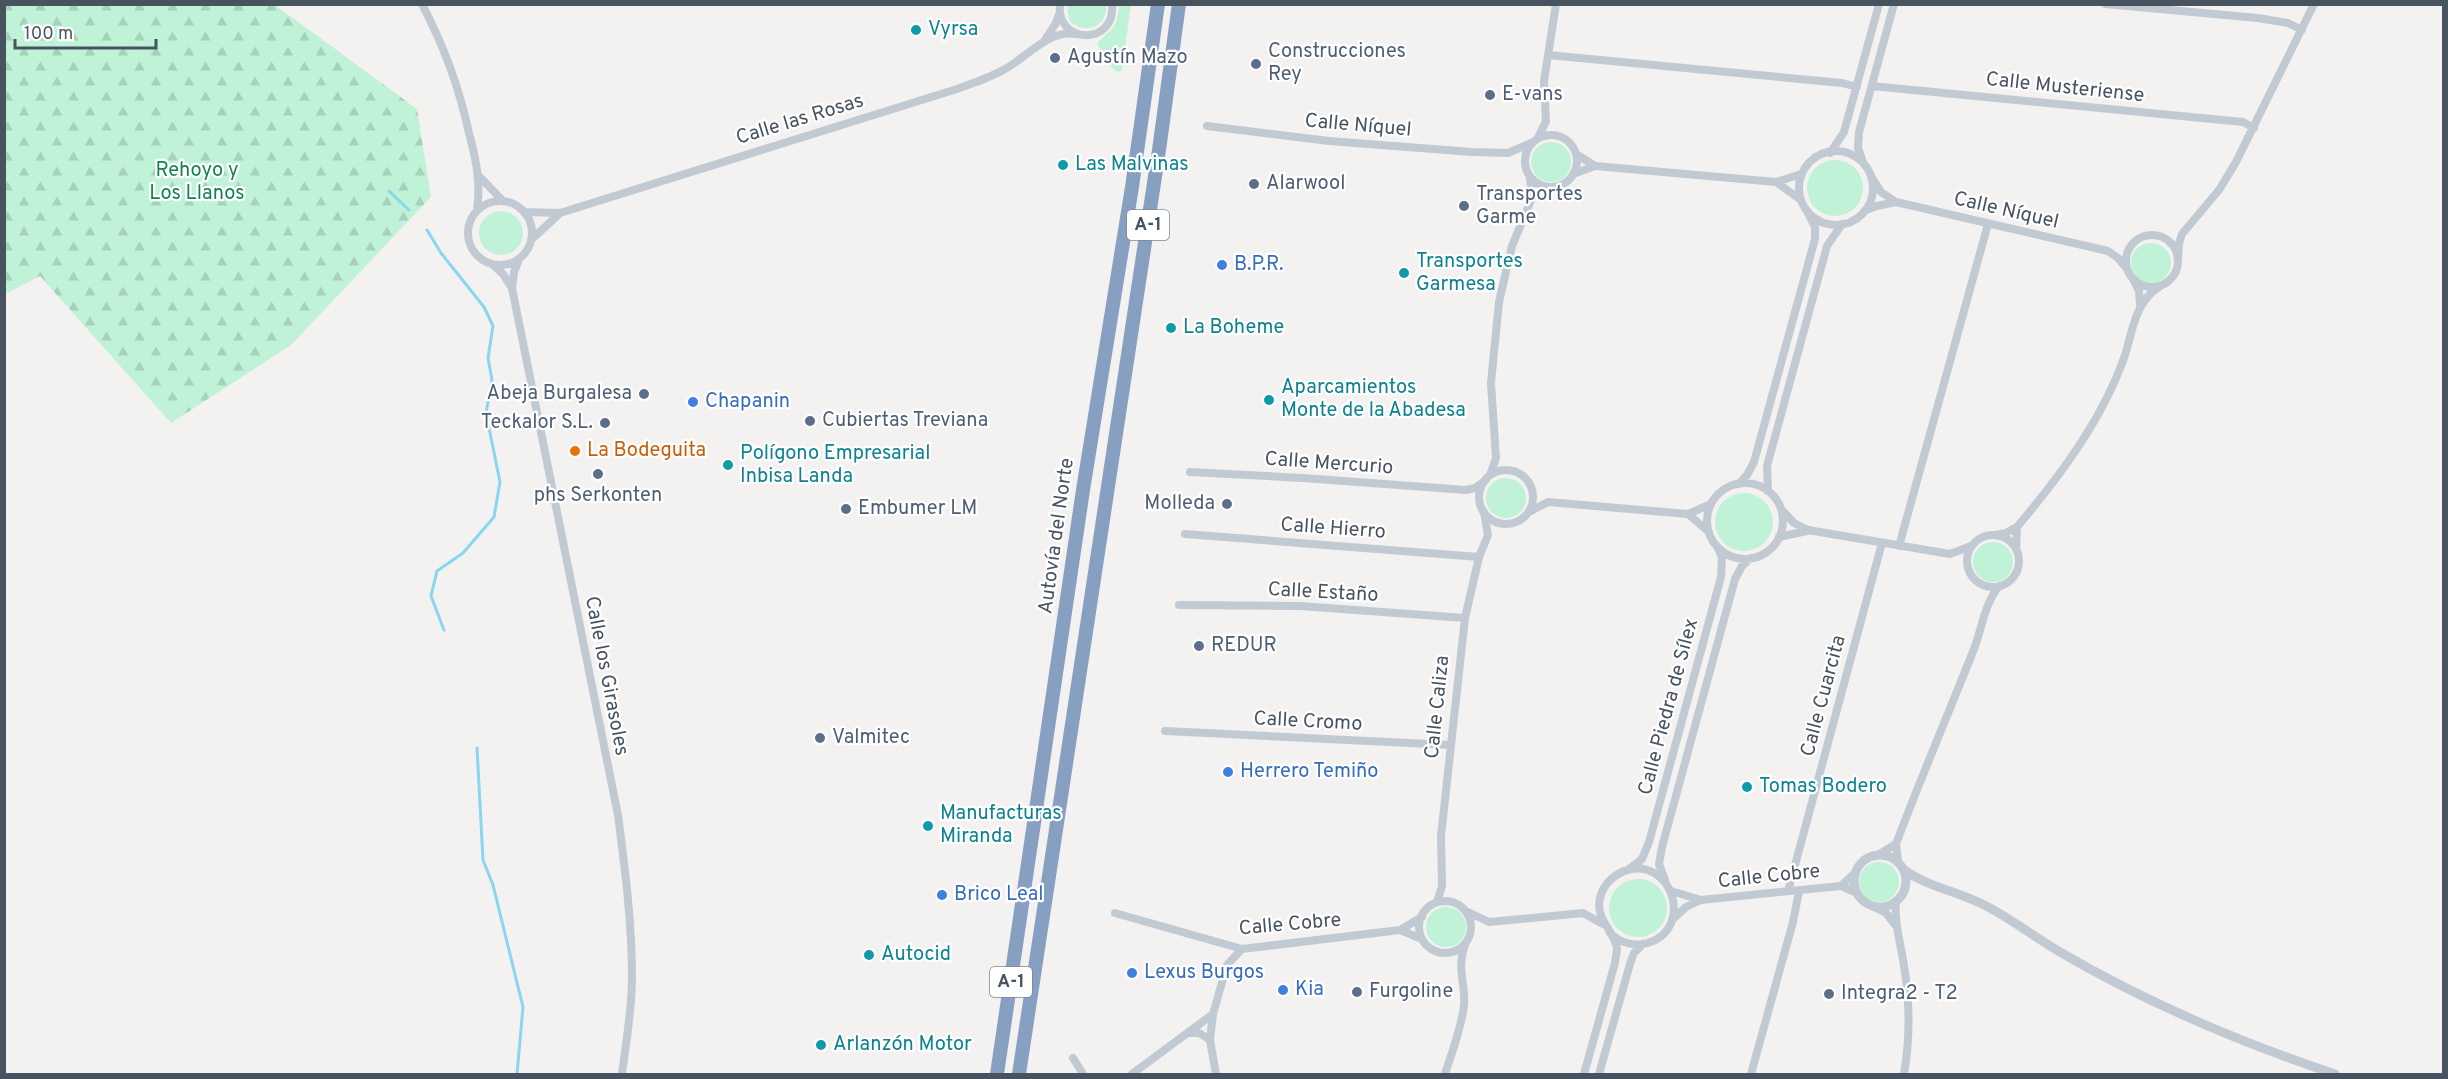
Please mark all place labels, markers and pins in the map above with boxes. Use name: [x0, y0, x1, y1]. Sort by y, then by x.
place label: Vyrsa: [928, 17, 978, 43]
marker: Vyrsa: [909, 23, 923, 37]
place label: Construcciones Rey: [1268, 39, 1406, 88]
place label: Agustín Mazo: [1067, 45, 1188, 71]
marker: Agustín Mazo: [1048, 51, 1062, 65]
marker: Construcciones Rey: [1249, 57, 1263, 71]
place label: E-vans: [1502, 82, 1563, 108]
marker: E-vans: [1483, 88, 1497, 102]
place label: Las Malvinas: [1075, 152, 1189, 178]
marker: Las Malvinas: [1056, 158, 1070, 172]
place label: Alarwool: [1266, 171, 1345, 197]
marker: Alarwool: [1247, 177, 1261, 191]
place label: Transportes Garme: [1476, 182, 1583, 231]
marker: Transportes Garme: [1457, 199, 1471, 213]
place label: Transportes Garmesa: [1416, 249, 1523, 298]
place label: B.P.R.: [1234, 252, 1284, 278]
marker: B.P.R.: [1215, 258, 1229, 272]
marker: Transportes Garmesa: [1397, 266, 1411, 280]
place label: La Boheme: [1183, 315, 1284, 341]
marker: La Boheme: [1164, 321, 1178, 335]
place label: Aparcamientos Monte de la Abadesa: [1281, 375, 1466, 424]
place label: Abeja Burgalesa: [487, 381, 632, 407]
marker: Abeja Burgalesa: [637, 387, 651, 401]
place label: Chapanin: [705, 389, 790, 415]
marker: Aparcamientos Monte de la Abadesa: [1262, 393, 1276, 407]
marker: Chapanin: [686, 395, 700, 409]
place label: Cubiertas Treviana: [822, 408, 988, 434]
place label: Teckalor S.L.: [481, 410, 593, 436]
marker: Cubiertas Treviana: [803, 414, 817, 428]
marker: Teckalor S.L.: [598, 416, 612, 430]
place label: La Bodeguita: [587, 438, 706, 464]
place label: Polígono Empresarial Inbisa Landa: [740, 441, 930, 490]
marker: La Bodeguita: [568, 444, 582, 458]
marker: Polígono Empresarial Inbisa Landa: [721, 458, 735, 472]
marker: phs Serkonten: [591, 467, 605, 481]
place label: phs Serkonten: [534, 483, 662, 509]
place label: Molleda: [1144, 491, 1215, 517]
place label: Embumer LM: [858, 496, 977, 522]
marker: Molleda: [1220, 497, 1234, 511]
marker: Embumer LM: [839, 502, 853, 516]
place label: REDUR: [1211, 633, 1277, 659]
marker: REDUR: [1192, 639, 1206, 653]
place label: Valmitec: [832, 725, 910, 751]
marker: Valmitec: [813, 731, 827, 745]
place label: Herrero Temiño: [1240, 759, 1379, 785]
marker: Herrero Temiño: [1221, 765, 1235, 779]
place label: Tomas Bodero: [1759, 774, 1887, 800]
marker: Tomas Bodero: [1740, 780, 1754, 794]
place label: Manufacturas Miranda: [940, 801, 1062, 850]
marker: Manufacturas Miranda: [921, 819, 935, 833]
place label: Brico Leal: [954, 882, 1044, 908]
marker: Brico Leal: [935, 888, 949, 902]
place label: Autocid: [881, 942, 951, 968]
marker: Autocid: [862, 948, 876, 962]
place label: Lexus Burgos: [1144, 960, 1264, 986]
marker: Lexus Burgos: [1125, 966, 1139, 980]
place label: Kia: [1295, 977, 1324, 1003]
place label: Furgoline: [1369, 979, 1453, 1005]
place label: Integra2 - T2: [1841, 981, 1958, 1007]
marker: Kia: [1276, 983, 1290, 997]
marker: Furgoline: [1350, 985, 1364, 999]
marker: Integra2 - T2: [1822, 987, 1836, 1001]
place label: Arlanzón Motor: [833, 1032, 972, 1058]
marker: Arlanzón Motor: [814, 1038, 828, 1052]

